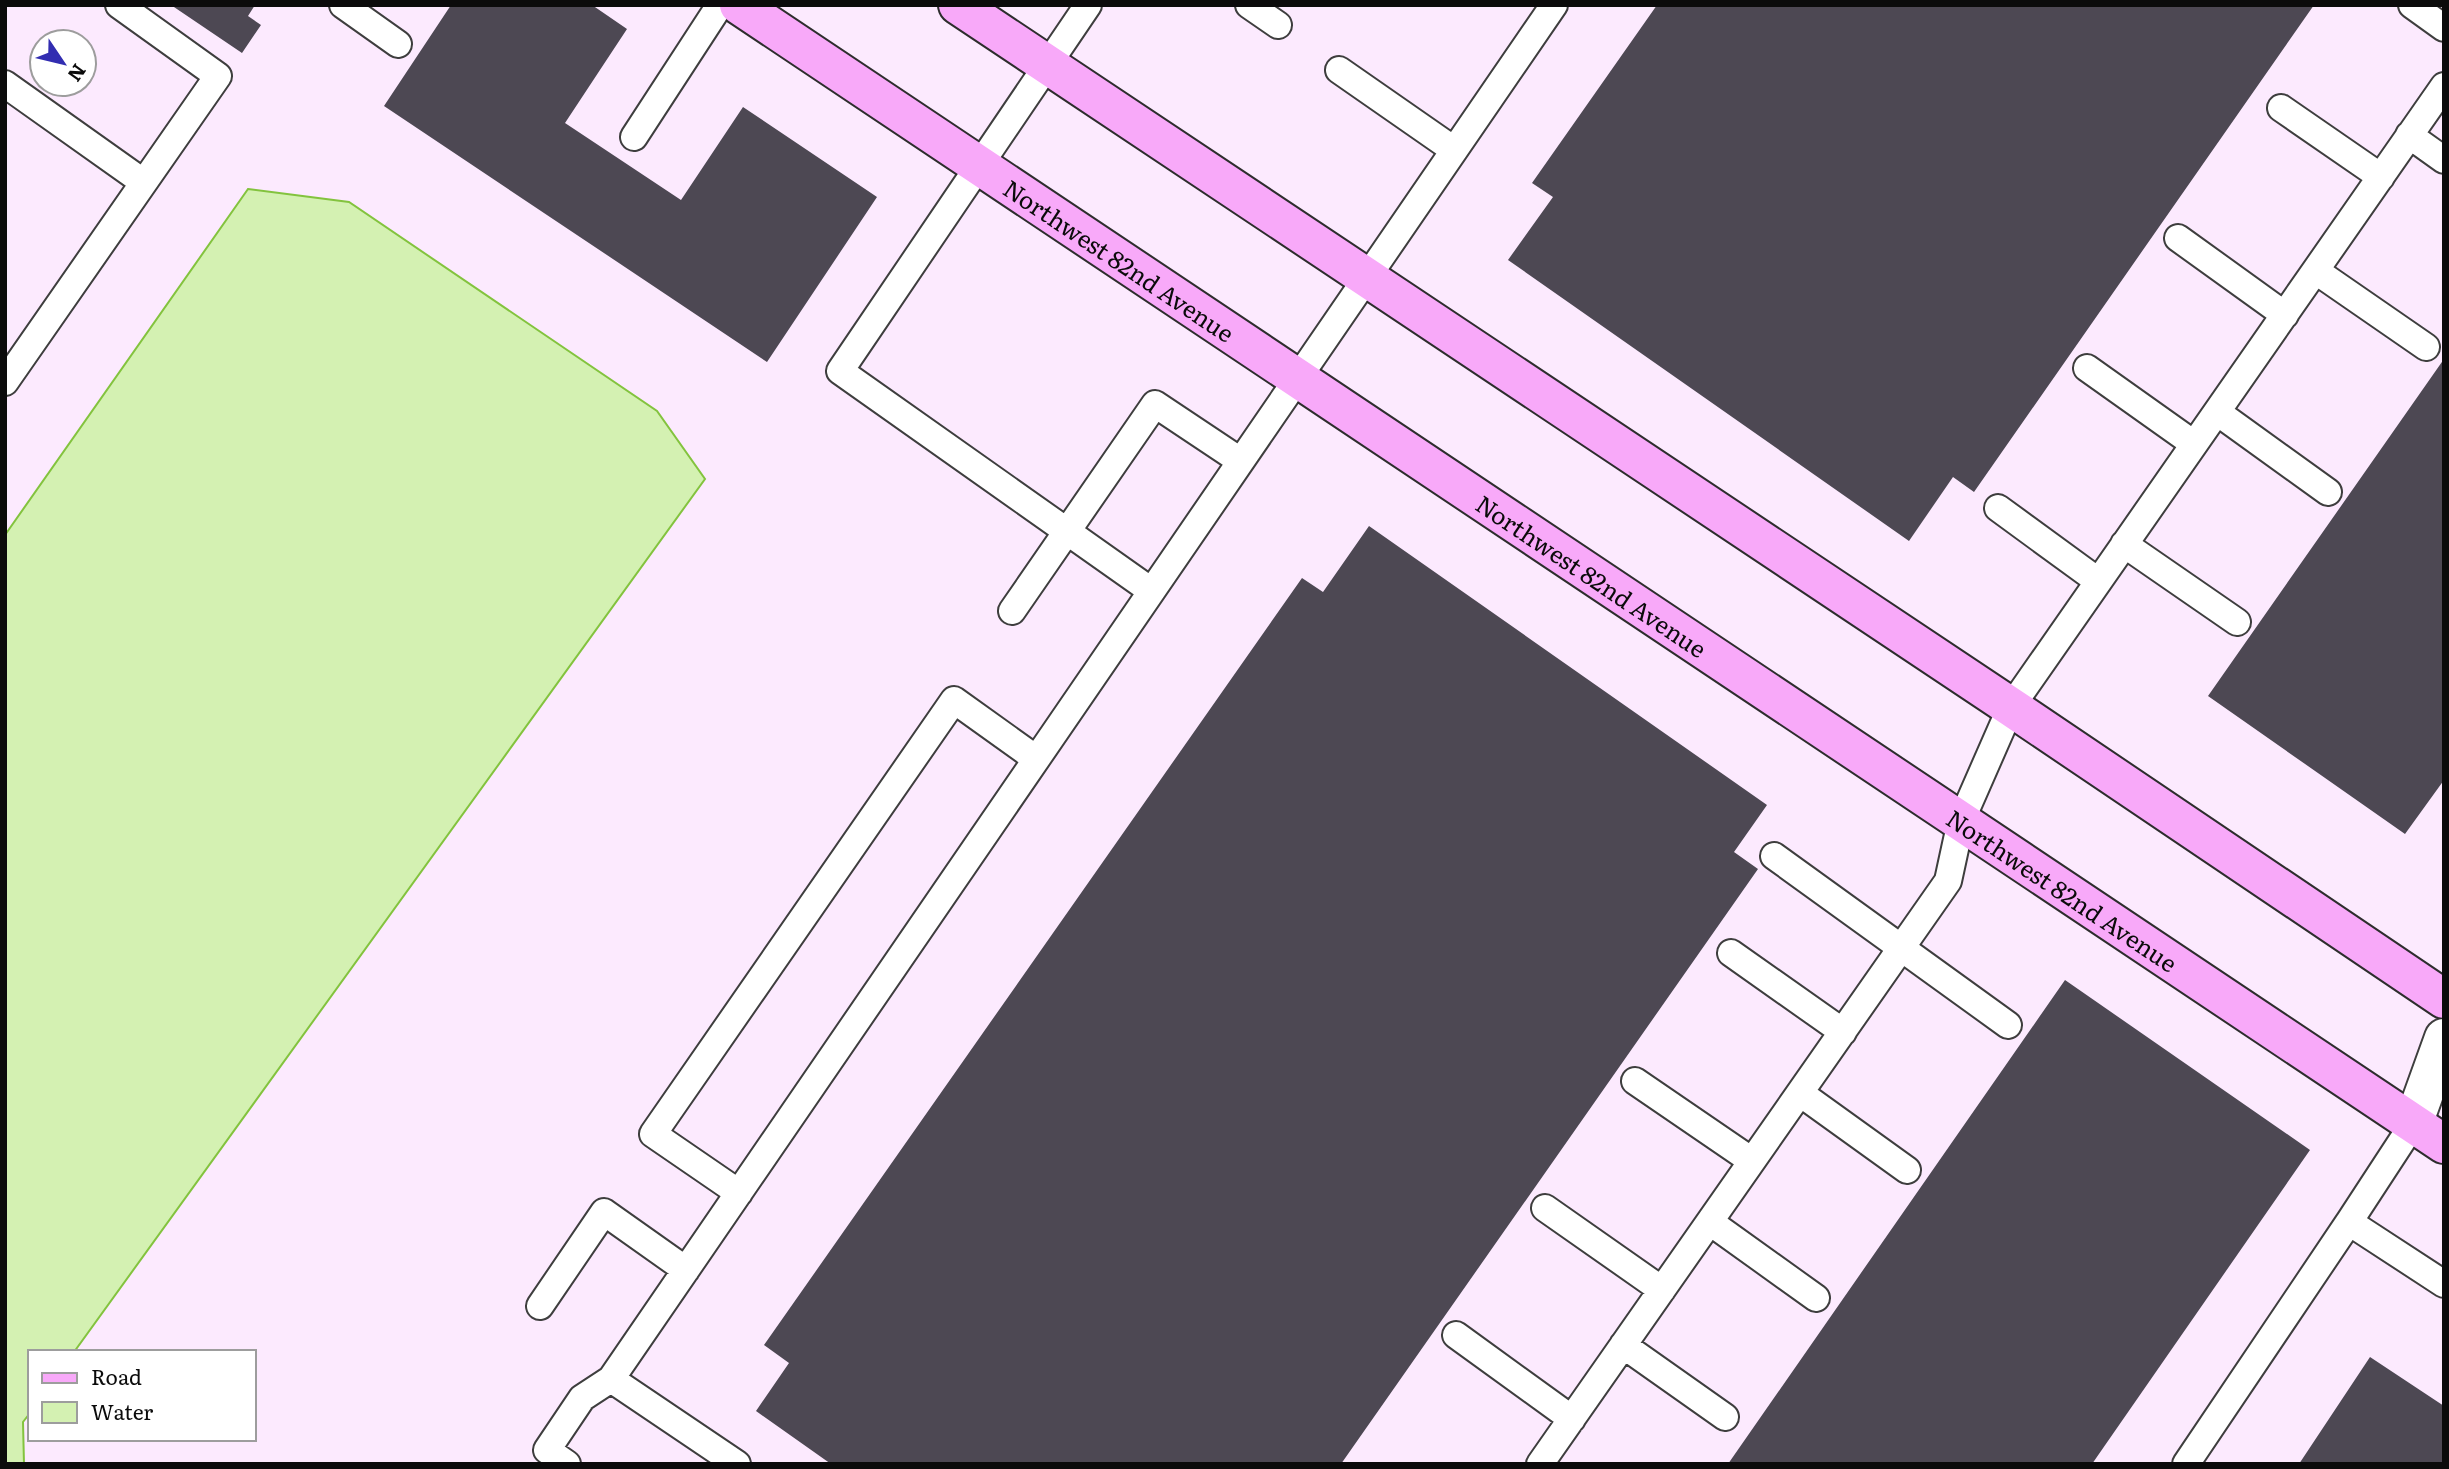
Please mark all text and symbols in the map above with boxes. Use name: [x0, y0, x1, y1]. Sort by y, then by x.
north arrow: [28, 28, 98, 98]
text: N: [62, 59, 94, 88]
street label: Northwest 82nd Avenue: [998, 170, 1242, 349]
street label: Northwest 82nd Avenue: [1470, 485, 1714, 665]
street label: Northwest 82nd Avenue: [1940, 800, 2185, 979]
legend: [28, 1350, 256, 1441]
text: Road: [91, 1360, 142, 1391]
text: Water: [91, 1395, 153, 1426]

